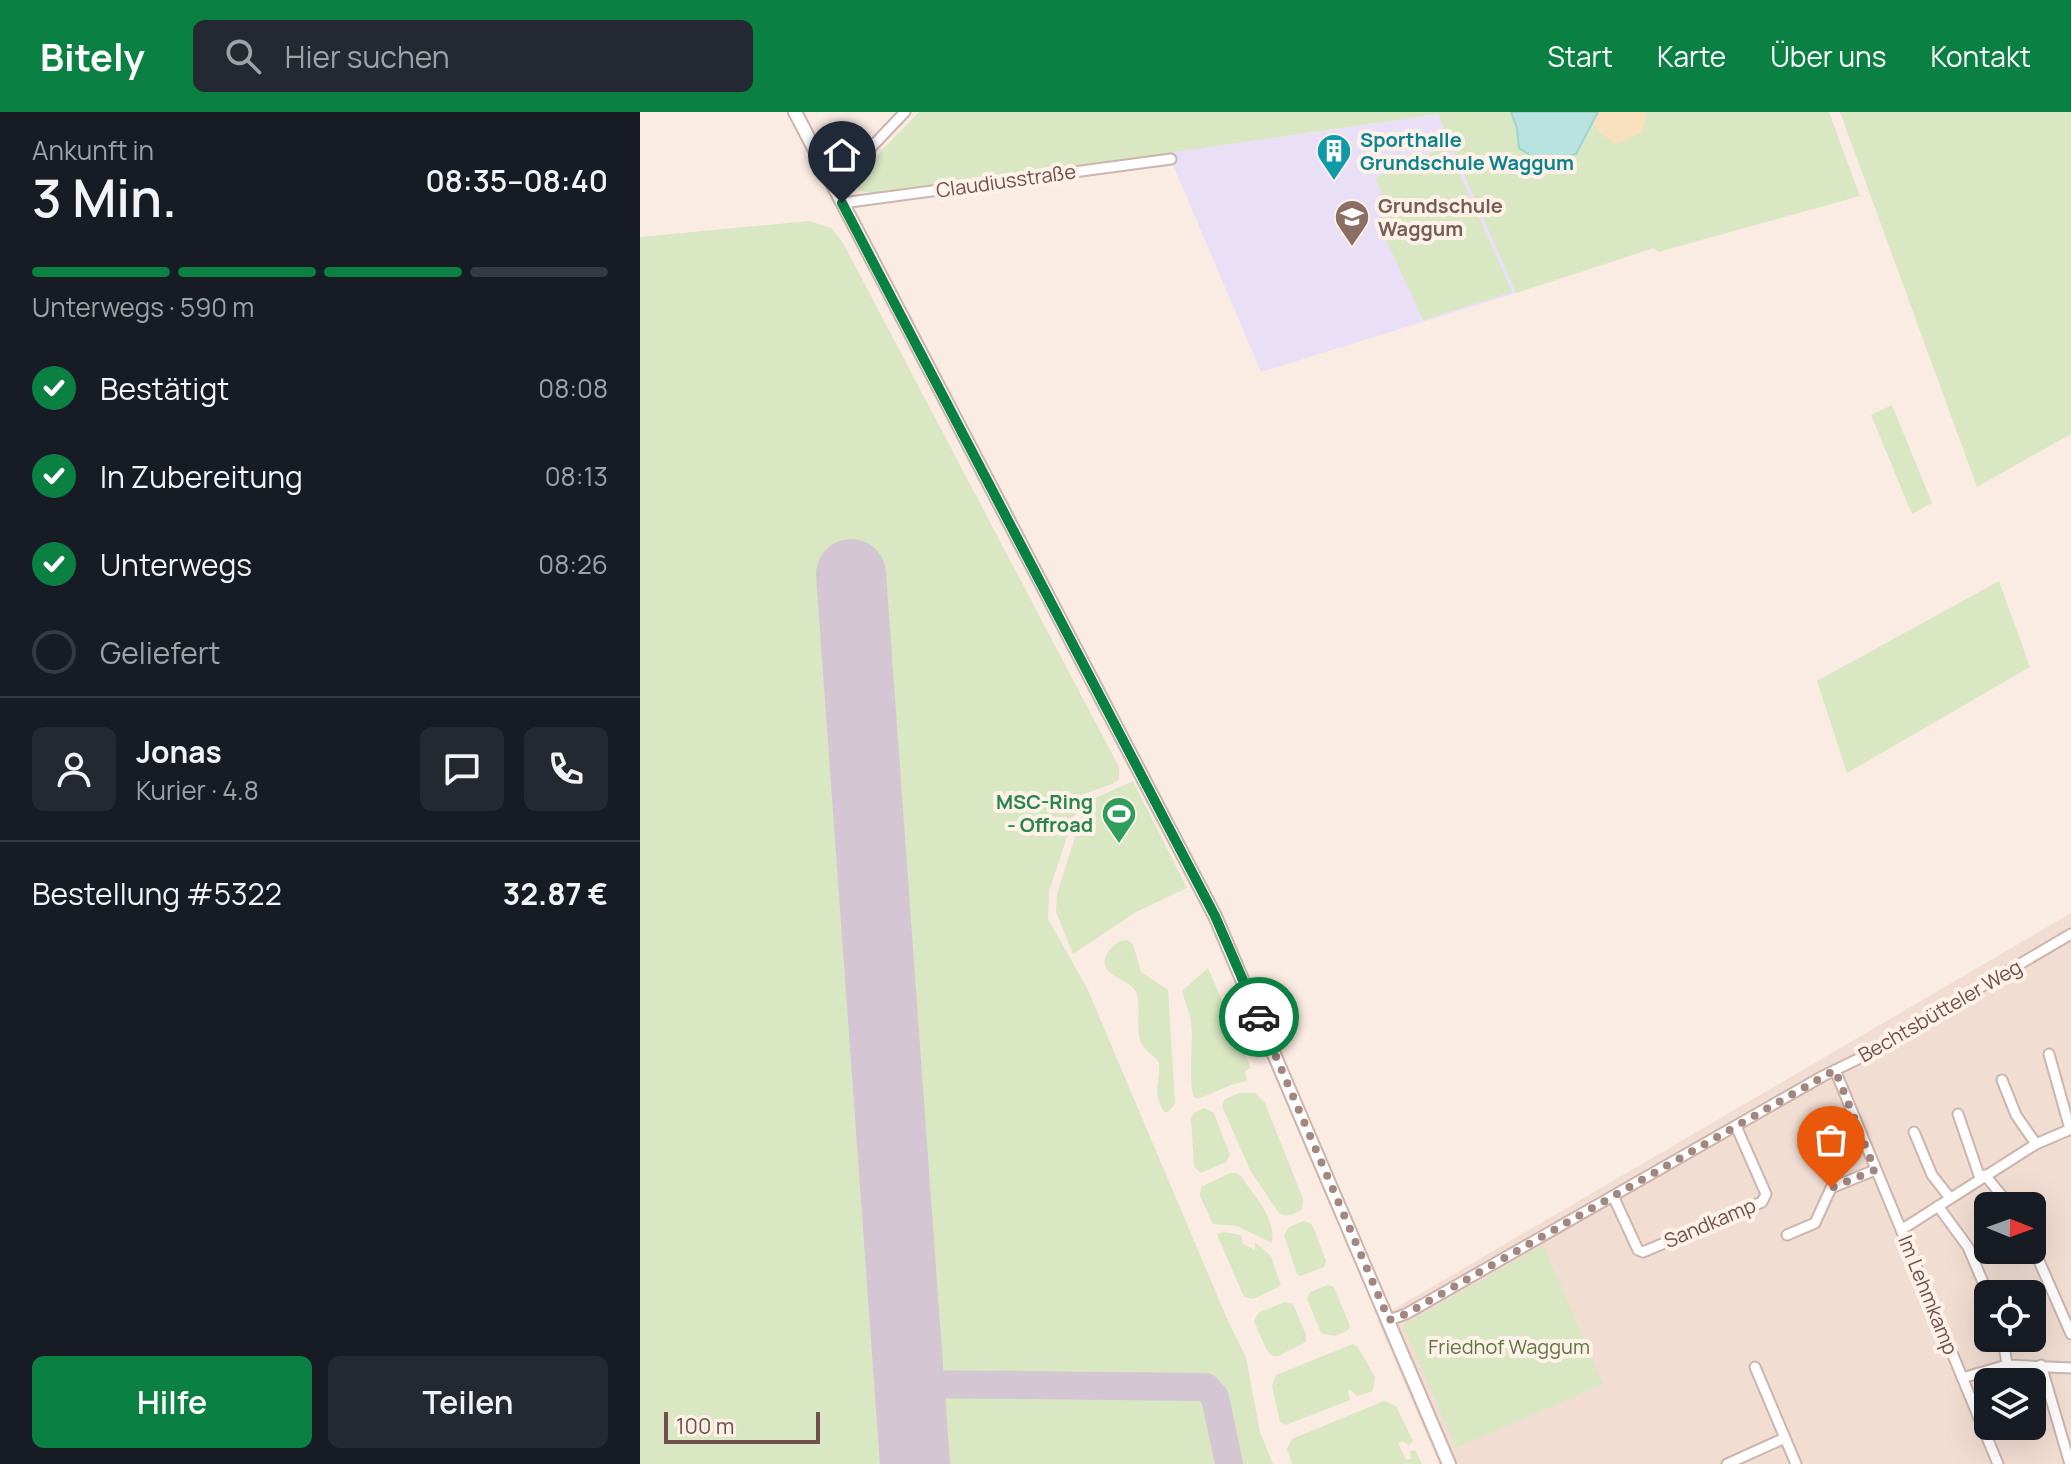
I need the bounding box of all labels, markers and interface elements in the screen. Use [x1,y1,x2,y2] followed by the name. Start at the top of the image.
[193,20,753,92] search box
[40,30,145,82] text: Bitely
[221,34,265,78] icon: search
[285,36,450,77] text: Hier suchen
[1548,37,1613,75] text: Start
[1657,37,1726,75] text: Karte
[1770,37,1886,75] text: Über uns
[1930,37,2031,75] text: Kontakt
[808,121,876,203] pin
[1360,126,1574,176] place label: Sporthalle Grundschule Waggum
[32,132,154,168] text: Ankunft in
[1315,132,1353,182] building icon: Sporthalle Grundschule Waggum
[820,133,864,177] icon: home
[934,157,1078,204] street label: Claudiusstraße
[426,160,608,201] text: 08:35–08:40
[32,162,177,233] text: 3 Min.
[1378,192,1503,242] place label: Grundschule Waggum
[1333,198,1371,248] school or university icon: Grundschule Waggum
[32,289,254,325] text: Unterwegs · 590 m
[32,366,76,410] icon: check
[100,368,229,409] text: Bestätigt
[538,370,608,406] text: 08:08
[32,454,76,498] icon: check
[100,456,303,497] text: In Zubereitung
[545,458,608,494] text: 08:13
[32,542,76,586] icon: check
[100,544,252,585] text: Unterwegs
[538,546,608,582] text: 08:26
[100,632,221,673] text: Geliefert
[32,727,116,811] button: person
[420,727,504,811] button: chat
[524,727,608,811] button: phone
[136,731,222,772] text: Jonas
[136,772,259,808] text: Kurier · 4.8
[996,788,1093,838] place label: MSC-Ring - Offroad
[1100,795,1138,845] sports icon: MSC-Ring - Offroad
[32,873,282,914] text: Bestellung #5322
[503,873,608,914] text: 32.87 €
[1853,953,2026,1068] street label: Bechtsbütteler Weg
[1219,977,1299,1057] courier
[1237,995,1281,1039] icon: car
[1797,1106,1865,1188] pin
[1809,1118,1853,1162] icon: bag
[1660,1191,1760,1254] street label: Sandkamp
[1974,1192,2046,1264] north arrow
[1974,1192,2046,1440] map controls
[1892,1231,1965,1359] street label: Im Lehmkamp
[1974,1280,2046,1352] button: locate
[1428,1333,1590,1360] park label: Friedhof Waggum
[32,1356,312,1448] button: Hilfe
[328,1356,608,1448] button: Teilen
[1974,1368,2046,1440] button: layers
[664,1408,820,1444] scale bar
[676,1411,734,1441] text: 100 m

